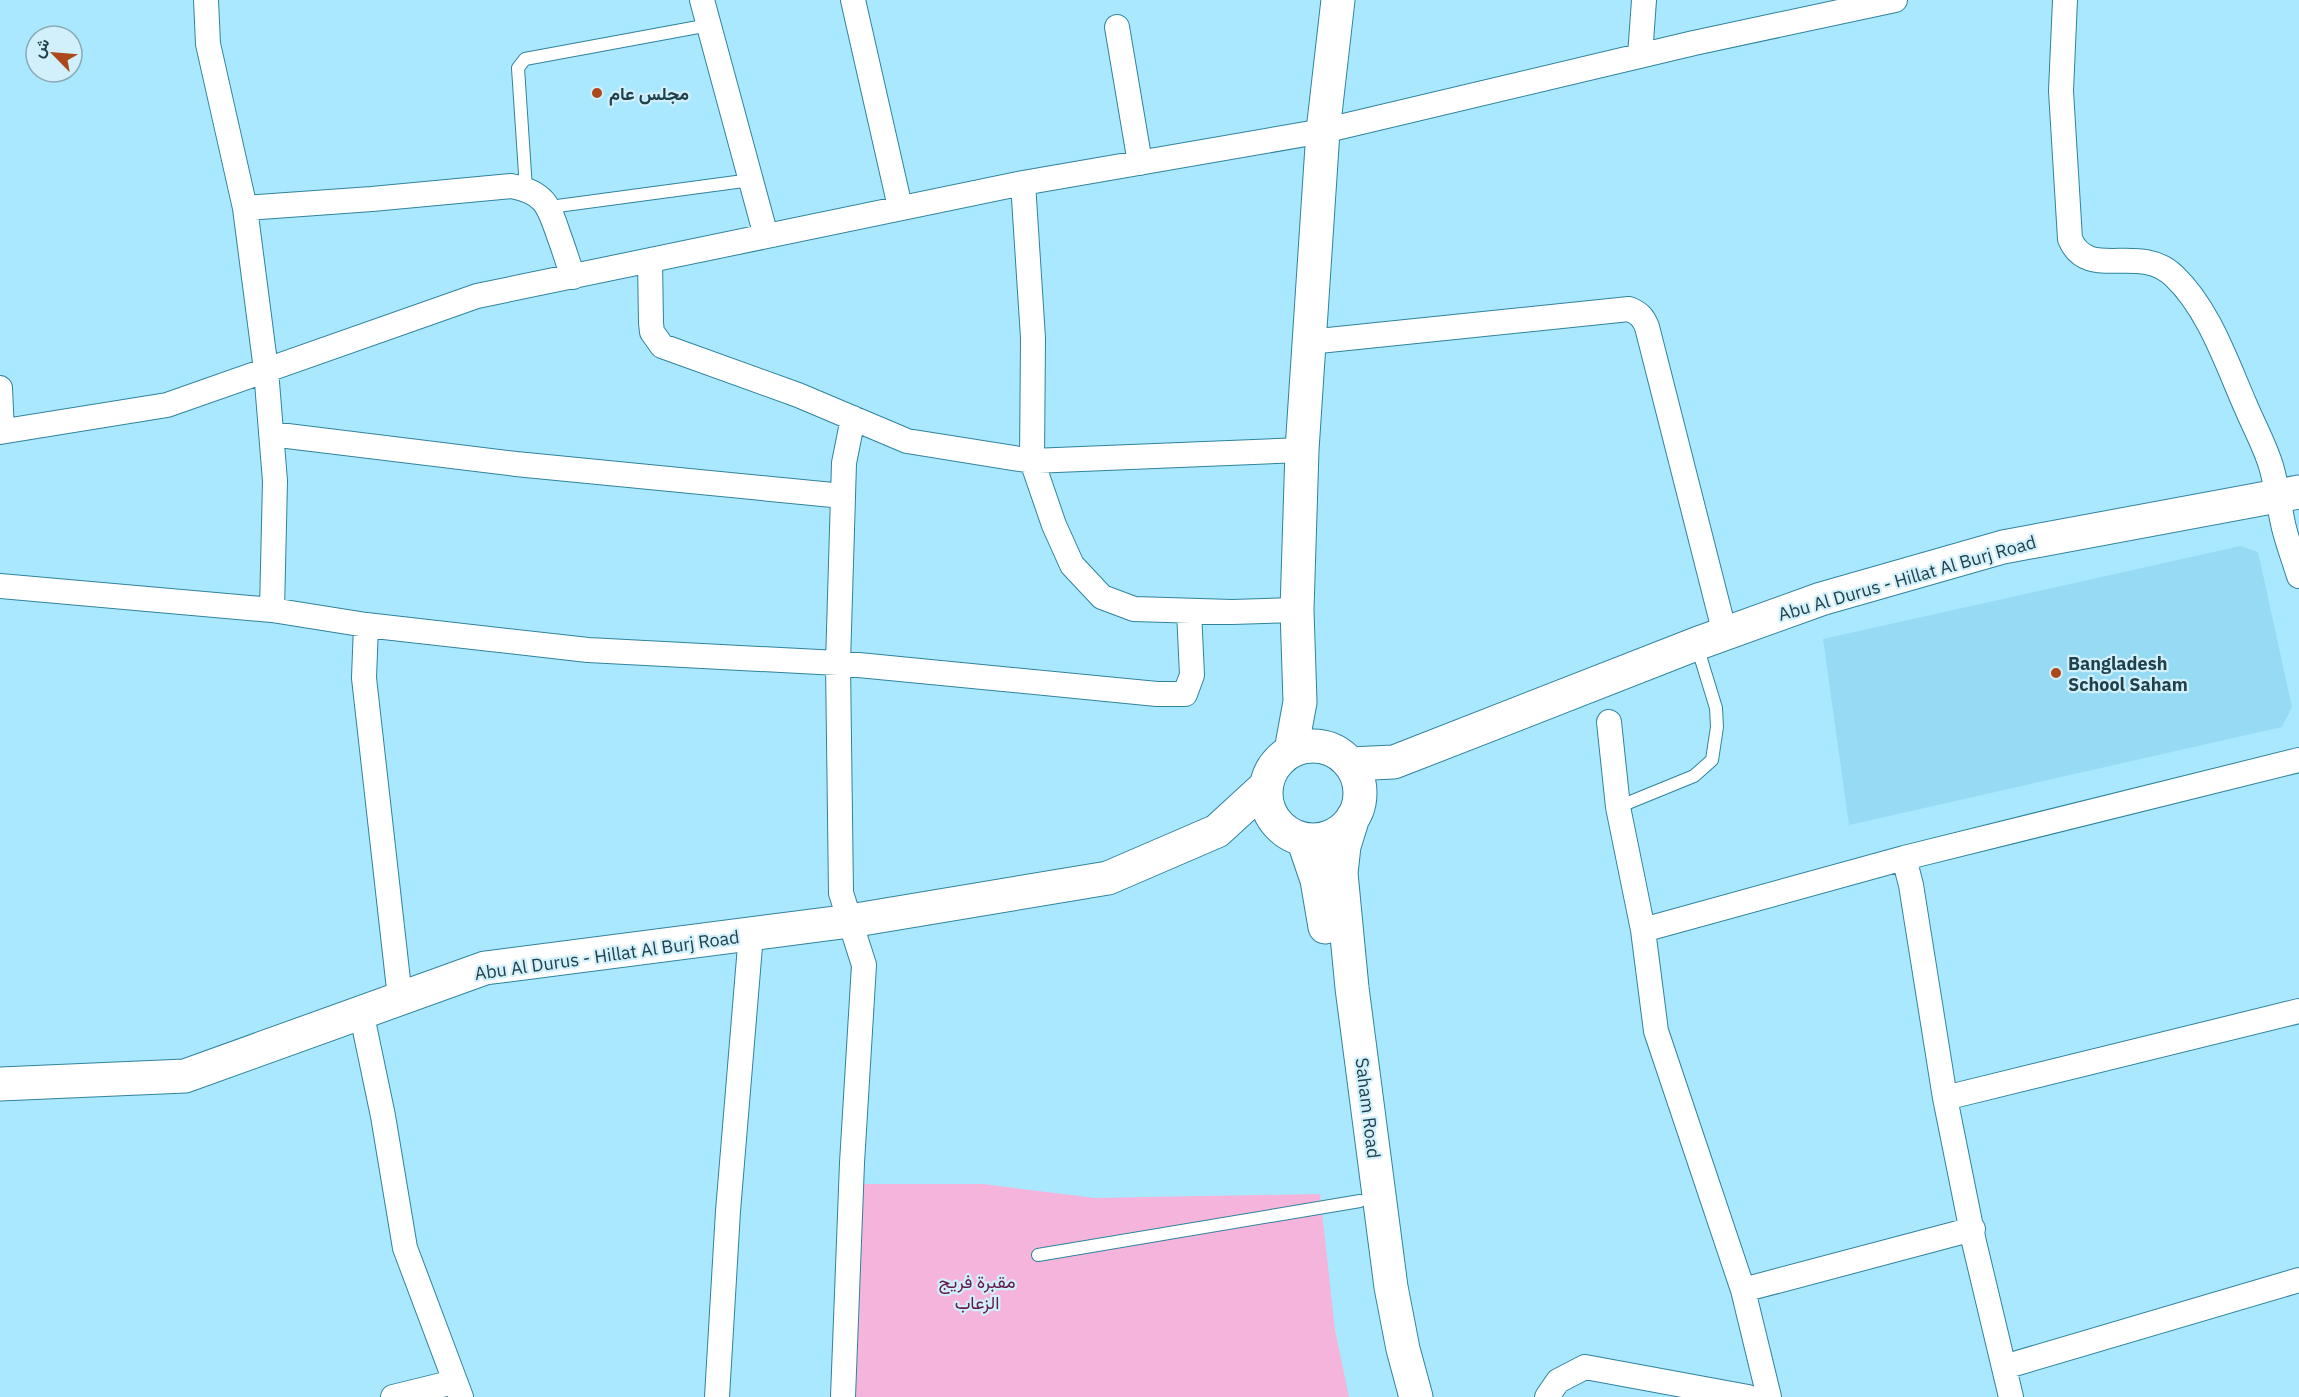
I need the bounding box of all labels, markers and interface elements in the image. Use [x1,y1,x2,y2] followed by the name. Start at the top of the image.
[24,24,84,84] north arrow
[27,35,54,61] text: ش
[609,82,689,106] place label: مجلس عام
[590,86,604,100] marker: مجلس عام
[1775,530,2039,626] street label: Abu Al Durus - Hillat Al Burj Road
[2068,652,2188,696] place label: Bangladesh School Saham
[2049,666,2063,680] marker: Bangladesh School Saham
[473,925,741,985] street label: Abu Al Durus - Hillat Al Burj Road
[1350,1056,1386,1160] street label: Saham Road
[938,1270,1016,1314] park label: مقبرة فريج الزعاب

